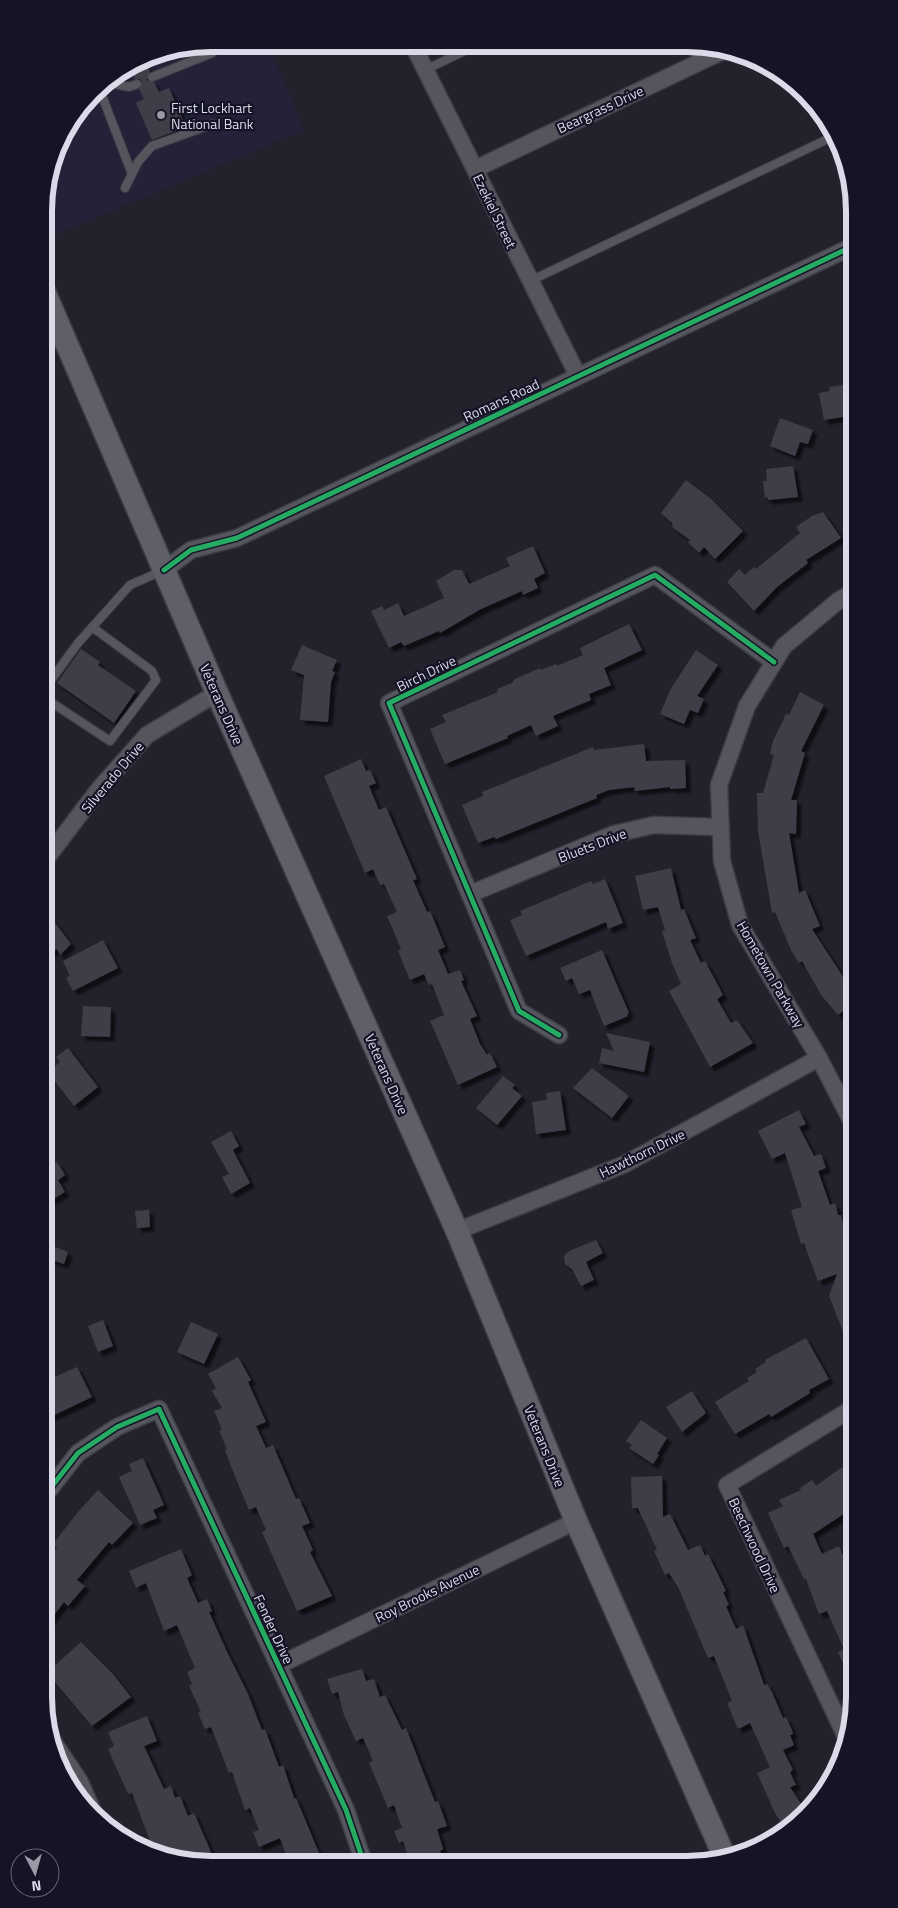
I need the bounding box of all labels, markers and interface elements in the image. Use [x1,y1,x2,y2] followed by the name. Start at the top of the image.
[553,80,647,138] street label: Beargrass Drive
[171,97,254,134] place label: First Lockhart National Bank
[155,109,167,121] marker: First Lockhart National Bank
[468,170,522,252] street label: Ezekiel Street
[459,373,543,427] street label: Romans Road
[393,650,459,696] street label: Birch Drive
[195,660,249,748] street label: Veterans Drive
[76,737,148,817] street label: Silverado Drive
[555,822,629,868] street label: Bluets Drive
[732,917,810,1031] street label: Hometown Parkway
[360,1030,414,1118] street label: Veterans Drive
[596,1123,688,1183] street label: Hawthorn Drive
[519,1402,571,1490] street label: Veterans Drive
[724,1494,786,1596] street label: Beechwood Drive
[371,1559,483,1627] street label: Roy Brooks Avenue
[249,1591,299,1667] street label: Fender Drive
[10,1848,60,1898] north arrow
[30,1875,42,1897] text: N

